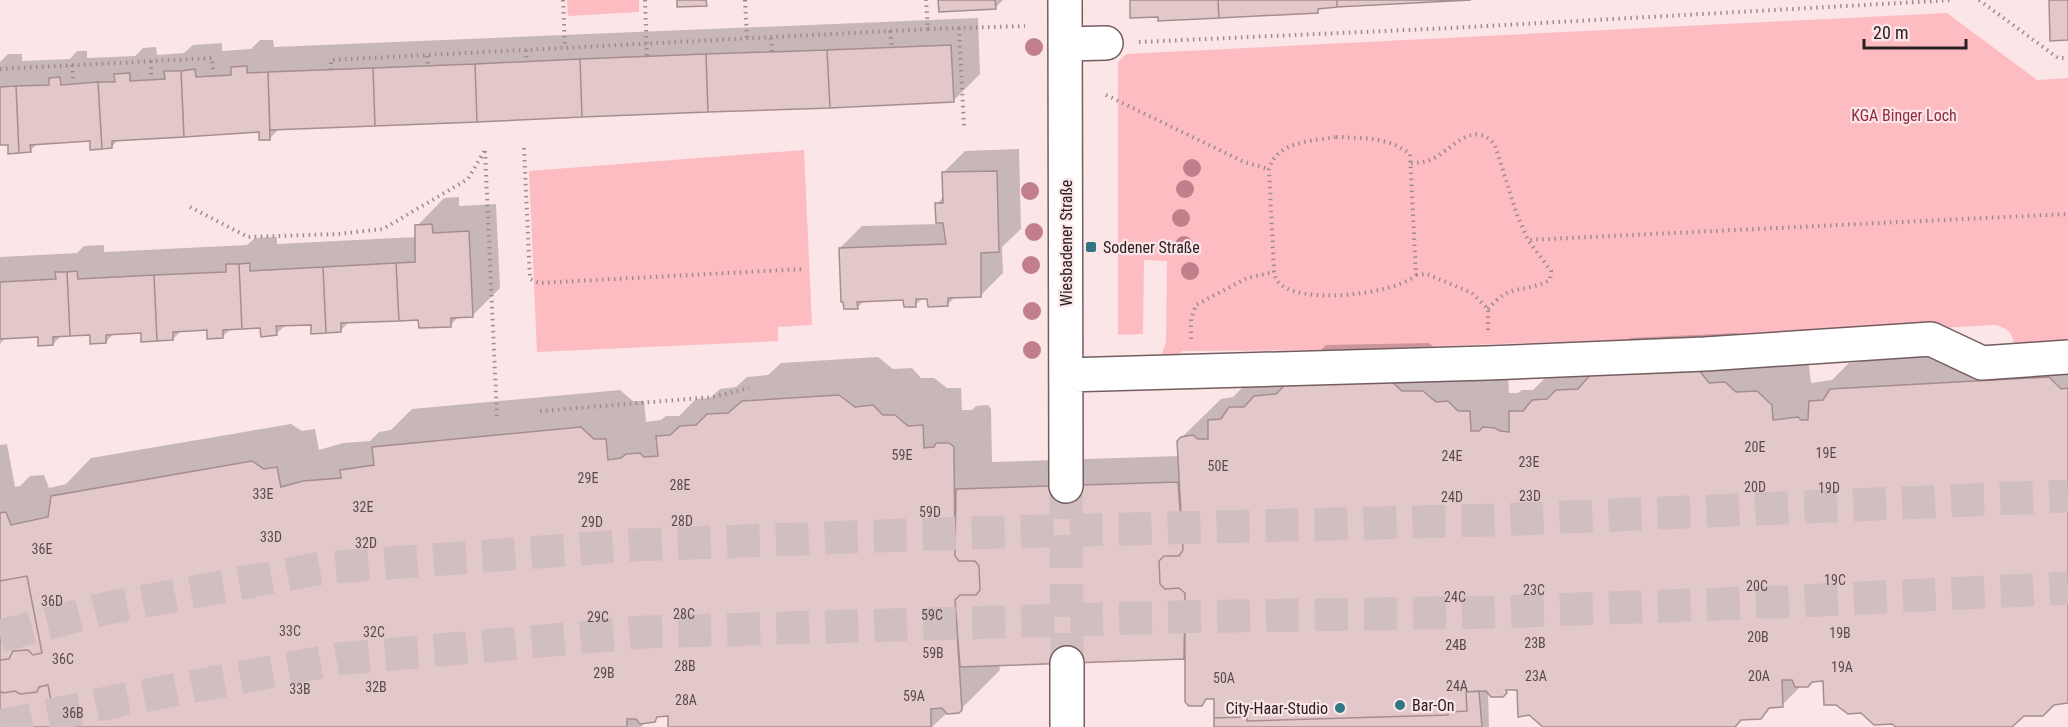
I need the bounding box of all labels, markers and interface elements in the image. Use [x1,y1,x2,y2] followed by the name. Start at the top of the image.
[1864,12,1966,50] scale bar
[1873,22,1908,43] text: 20 m
[1851,106,1957,125] park label: KGA Binger Loch
[1057,180,1076,306] street label: Wiesbadener Straße
[1103,238,1200,257] place label: Sodener Straße
[1084,240,1098,254] marker: Sodener Straße
[1745,439,1765,455] house number: 20E
[1816,445,1836,461] house number: 19E
[892,447,912,463] house number: 59E
[1442,448,1462,464] house number: 24E
[1519,454,1539,470] house number: 23E
[1208,458,1228,474] house number: 50E
[578,470,598,486] house number: 29E
[670,477,690,493] house number: 28E
[1744,479,1766,495] house number: 20D
[1818,480,1840,496] house number: 19D
[253,486,273,502] house number: 33E
[1519,488,1541,504] house number: 23D
[1441,489,1463,505] house number: 24D
[353,499,373,515] house number: 32E
[919,504,941,520] house number: 59D
[671,513,693,529] house number: 28D
[581,514,603,530] house number: 29D
[260,529,282,545] house number: 33D
[355,535,377,551] house number: 32D
[32,541,52,557] house number: 36E
[1824,572,1846,588] house number: 19C
[1746,578,1768,594] house number: 20C
[1523,582,1545,598] house number: 23C
[1444,589,1466,605] house number: 24C
[41,593,63,609] house number: 36D
[673,606,695,622] house number: 28C
[921,607,943,623] house number: 59C
[587,609,609,625] house number: 29C
[279,623,301,639] house number: 33C
[363,624,385,640] house number: 32C
[1829,625,1851,641] house number: 19B
[1747,629,1769,645] house number: 20B
[1524,635,1546,651] house number: 23B
[1445,637,1467,653] house number: 24B
[922,645,944,661] house number: 59B
[52,651,74,667] house number: 36C
[674,658,696,674] house number: 28B
[1831,659,1853,675] house number: 19A
[593,665,615,681] house number: 29B
[1525,668,1547,684] house number: 23A
[1748,668,1770,684] house number: 20A
[1213,670,1235,686] house number: 50A
[1446,678,1468,694] house number: 24A
[365,679,387,695] house number: 32B
[289,681,311,697] house number: 33B
[903,688,925,704] house number: 59A
[675,692,697,708] house number: 28A
[1412,696,1455,715] place label: Bar-On
[1393,698,1407,712] marker: Bar-On
[1225,699,1328,718] place label: City-Haar-Studio
[1333,701,1347,715] marker: City-Haar-Studio
[62,705,84,721] house number: 36B

